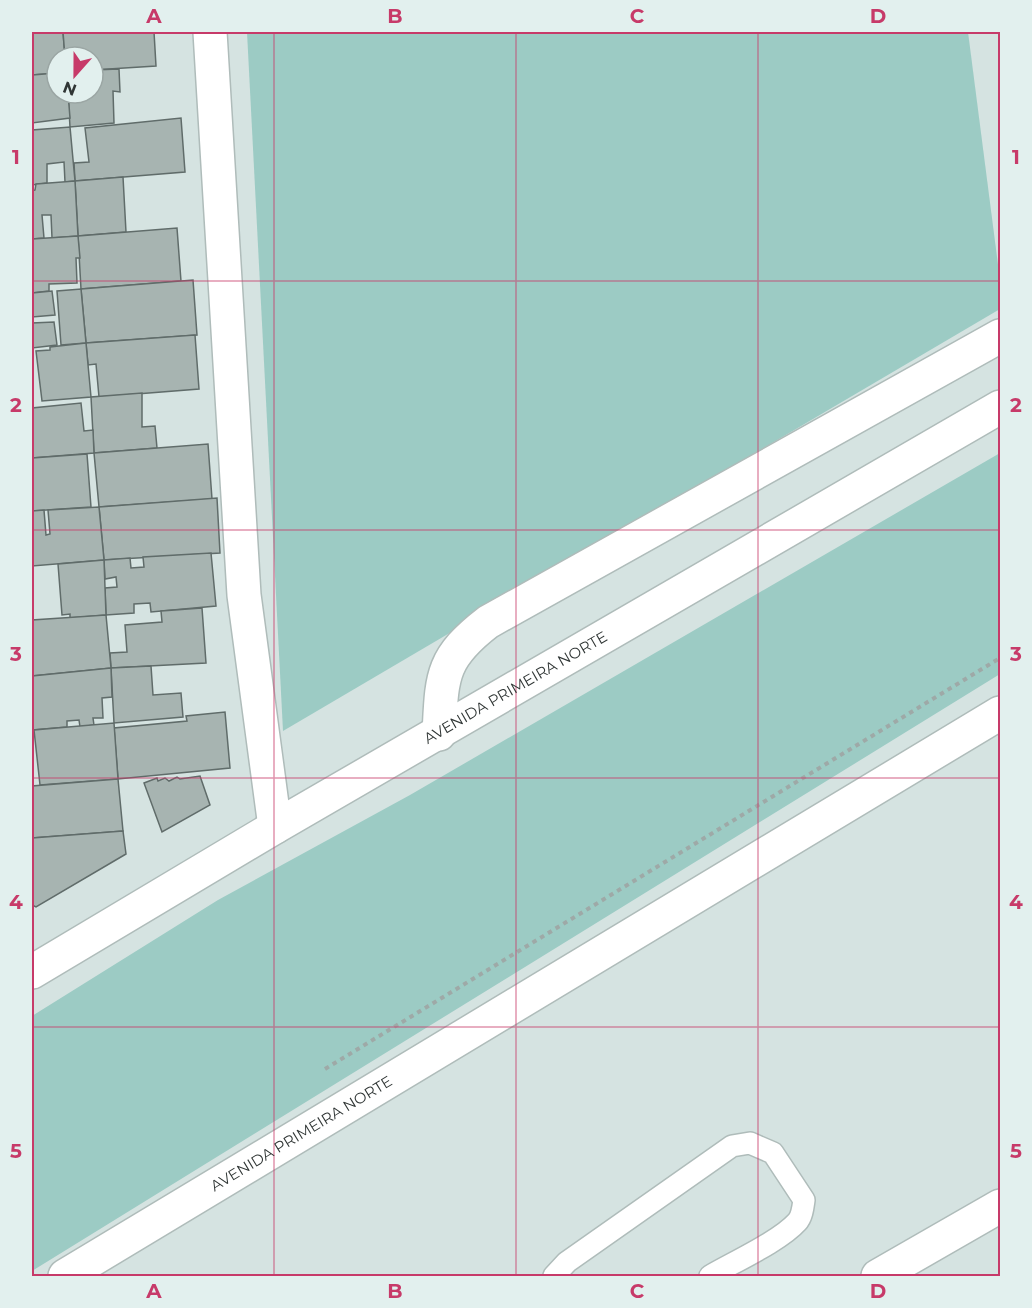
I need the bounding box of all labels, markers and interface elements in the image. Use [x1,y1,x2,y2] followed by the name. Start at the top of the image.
[145,4,162,28] text: A
[387,4,403,28] text: B
[630,4,645,28] text: C
[870,4,886,28] text: D
[45,45,105,105] north arrow
[60,77,79,100] text: N
[12,145,20,169] text: 1
[1012,145,1020,169] text: 1
[10,393,22,417] text: 2
[1010,393,1022,417] text: 2
[420,627,610,748] street label: AVENIDA PRIMEIRA NORTE
[9,642,22,666] text: 3
[1009,642,1022,666] text: 3
[9,890,23,914] text: 4
[1009,890,1023,914] text: 4
[207,1071,396,1195] street label: AVENIDA PRIMEIRA NORTE
[10,1139,22,1163] text: 5
[1010,1139,1022,1163] text: 5
[145,1279,162,1303] text: A
[387,1279,403,1303] text: B
[630,1279,645,1303] text: C
[870,1279,886,1303] text: D

